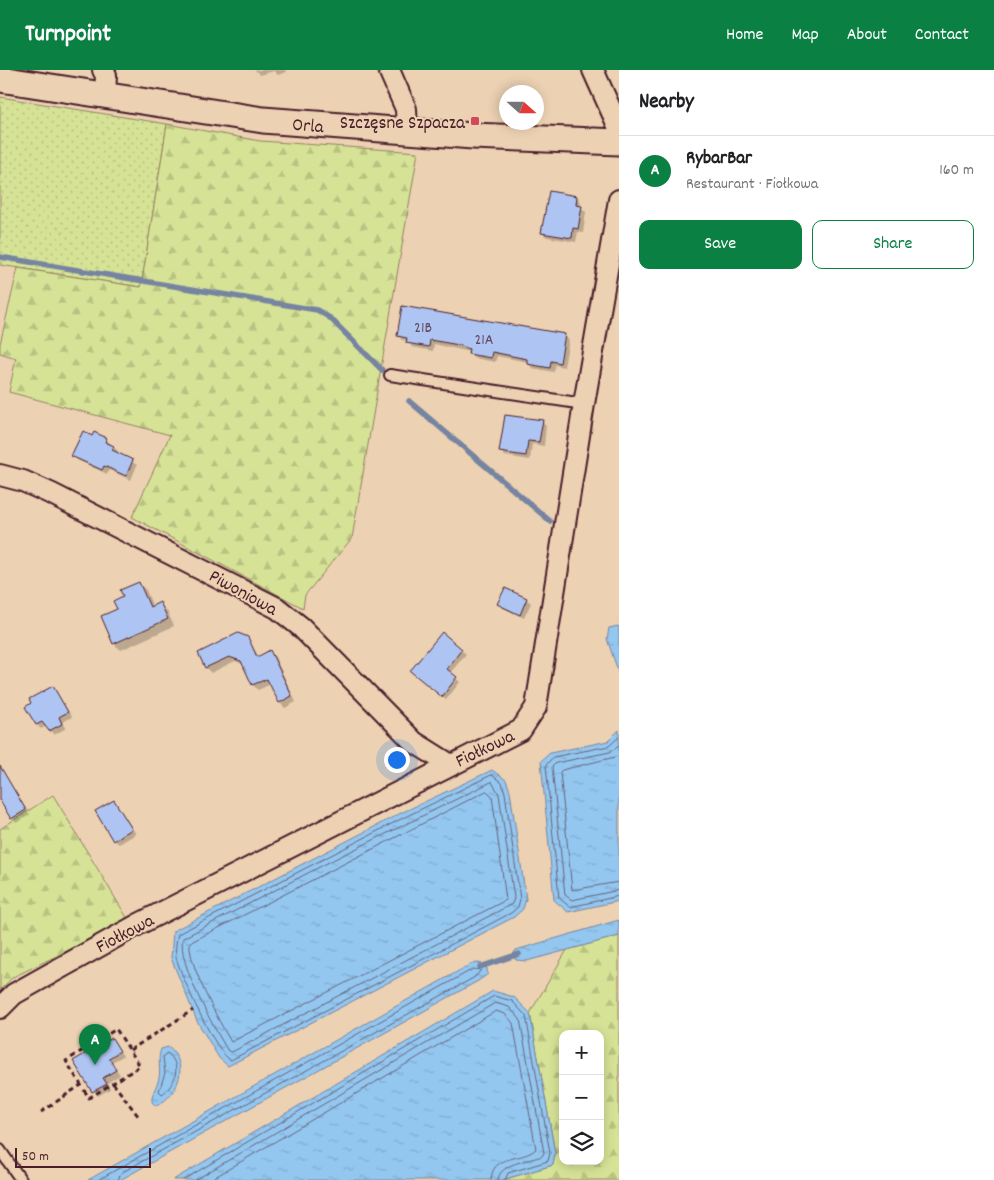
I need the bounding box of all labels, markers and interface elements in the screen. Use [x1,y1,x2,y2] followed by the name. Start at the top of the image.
[25,18,111,52] text: Turnpoint
[726,23,763,48] text: Home
[791,23,819,48] text: Map
[847,23,887,48] text: About
[915,23,969,48] text: Contact
[499,85,544,130] north arrow
[639,88,694,118] text: Nearby
[340,111,466,138] place label: Szczęsne Szpacza
[291,113,326,142] street label: Orla
[469,115,481,127] marker: Szczęsne Szpacza
[686,146,752,173] text: RybarBar
[651,159,659,182] text: A
[939,159,974,182] text: 160 m
[686,173,818,196] text: Restaurant · Fiołkowa
[639,220,802,269] button: Save
[812,220,974,269] button: Share
[414,317,432,340] house number: 21B
[474,329,494,352] house number: 21A
[203,564,282,624] street label: Piwoniowa
[451,724,521,776] street label: Fiołkowa
[384,747,410,773] your location
[92,908,161,962] street label: Fiołkowa
[79,1024,111,1065] pin: A
[559,1030,604,1165] map controls
[559,1030,604,1075] button: +
[559,1075,604,1120] button: −
[559,1120,604,1165] button: layers
[15,1145,151,1168] scale bar
[22,1147,49,1167] text: 50 m

